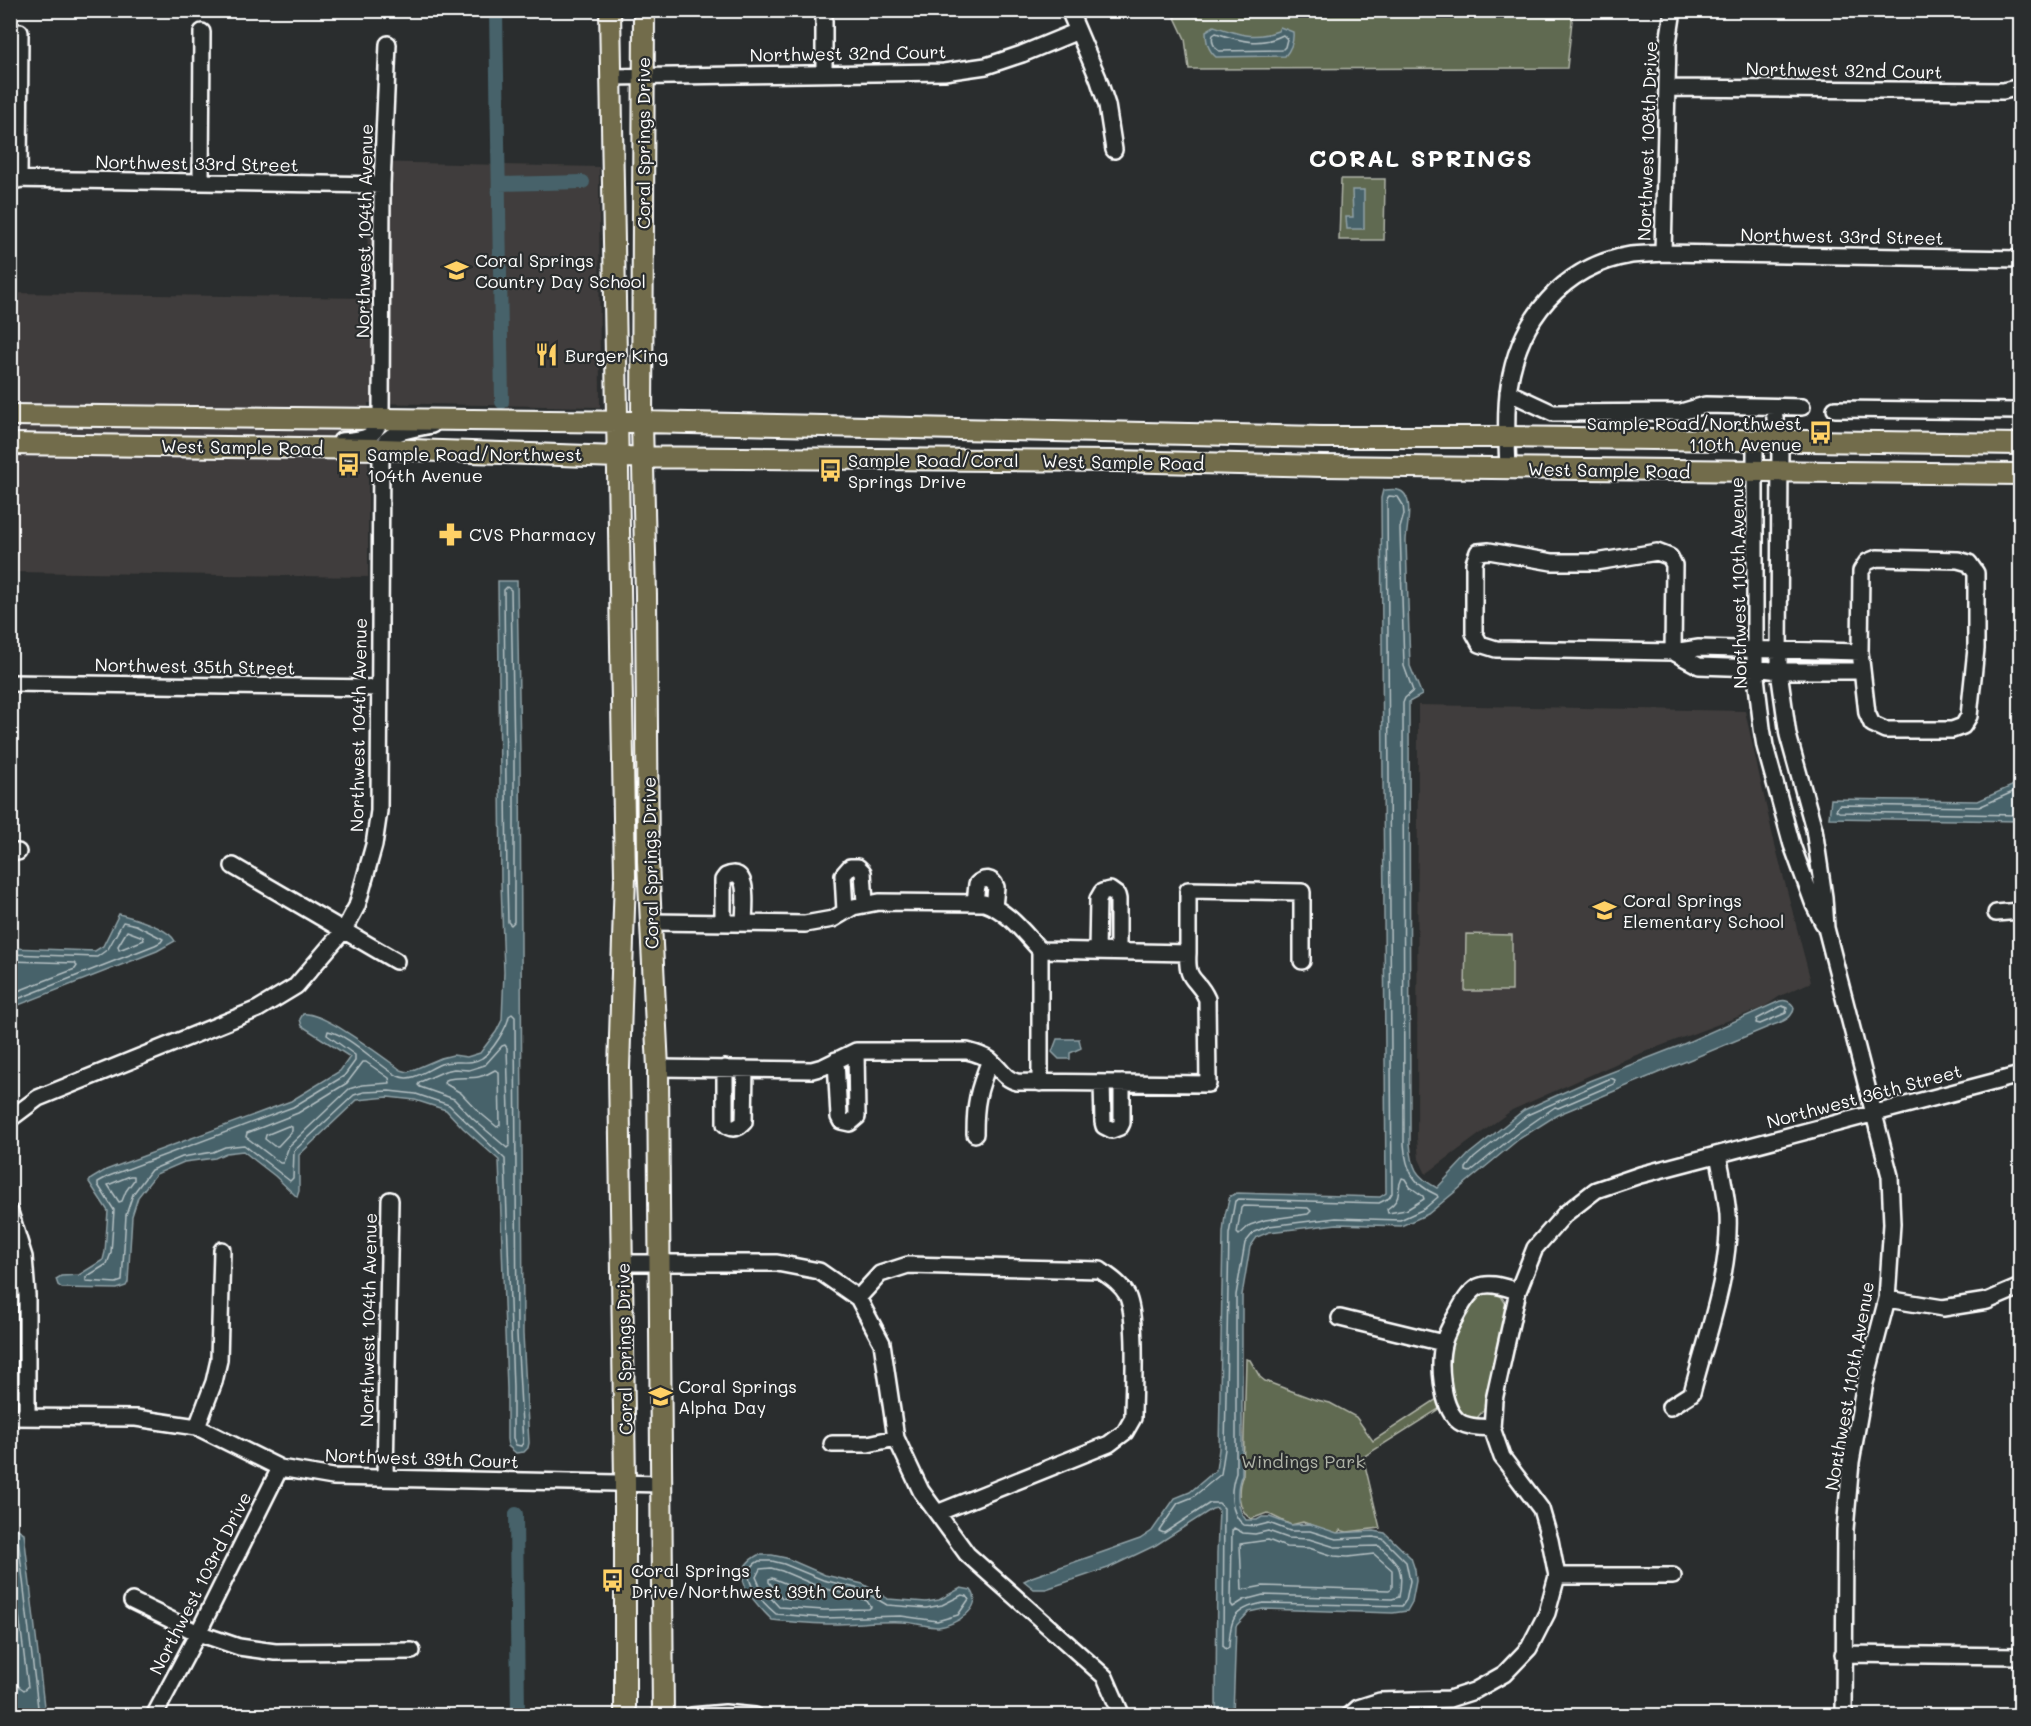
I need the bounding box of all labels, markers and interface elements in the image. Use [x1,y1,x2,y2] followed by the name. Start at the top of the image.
[749,39,947,67] street label: Northwest 32nd Court
[1632,41,1662,241] street label: Northwest 108th Drive
[1745,56,1943,84] street label: Northwest 32nd Court
[631,57,655,229] street label: Coral Springs Drive
[350,124,378,338] street label: Northwest 104th Avenue
[1309,142,1533,173] district label: CORAL SPRINGS
[95,149,299,177] street label: Northwest 33rd Street
[1740,222,1944,250] street label: Northwest 33rd Street
[475,248,646,293] place label: Coral Springs Country Day School
[444,257,470,283] school or university icon: Coral Springs Country Day School
[534,342,560,368] restaurant icon: Burger King
[565,343,668,367] place label: Burger King
[1587,411,1802,456] place label: Sample Road/Northwest 110th Avenue
[1807,420,1833,446] bus stop icon: Sample Road/Northwest 110th Avenue
[161,434,323,460] street label: West Sample Road
[367,442,582,487] place label: Sample Road/Northwest 104th Avenue
[848,448,1019,493] place label: Sample Road/Coral Springs Drive
[1042,449,1204,475] street label: West Sample Road
[336,451,362,477] bus stop icon: Sample Road/Northwest 104th Avenue
[817,457,843,483] bus stop icon: Sample Road/Coral Springs Drive
[1528,457,1690,483] street label: West Sample Road
[1724,477,1752,689] street label: Northwest 110th Avenue
[438,521,464,547] pharmacy icon: CVS Pharmacy
[469,522,596,546] place label: CVS Pharmacy
[344,618,372,832] street label: Northwest 104th Avenue
[94,652,296,680] street label: Northwest 35th Street
[636,777,664,949] street label: Coral Springs Drive
[1623,888,1785,933] place label: Coral Springs Elementary School
[1592,897,1618,923] school or university icon: Coral Springs Elementary School
[1764,1058,1964,1134] street label: Northwest 36th Street
[354,1213,382,1427] street label: Northwest 104th Avenue
[610,1263,638,1435] street label: Coral Springs Drive
[1819,1280,1879,1492] street label: Northwest 110th Avenue
[678,1374,797,1419] place label: Coral Springs Alpha Day
[647,1383,673,1409] school or university icon: Coral Springs Alpha Day
[325,1443,519,1473] street label: Northwest 39th Court
[1241,1449,1365,1473] park label: Windings Park
[143,1488,257,1678] street label: Northwest 103rd Drive
[631,1558,882,1603] place label: Coral Springs Drive/Northwest 39th Court
[600,1567,626,1593] bus stop icon: Coral Springs Drive/Northwest 39th Court

